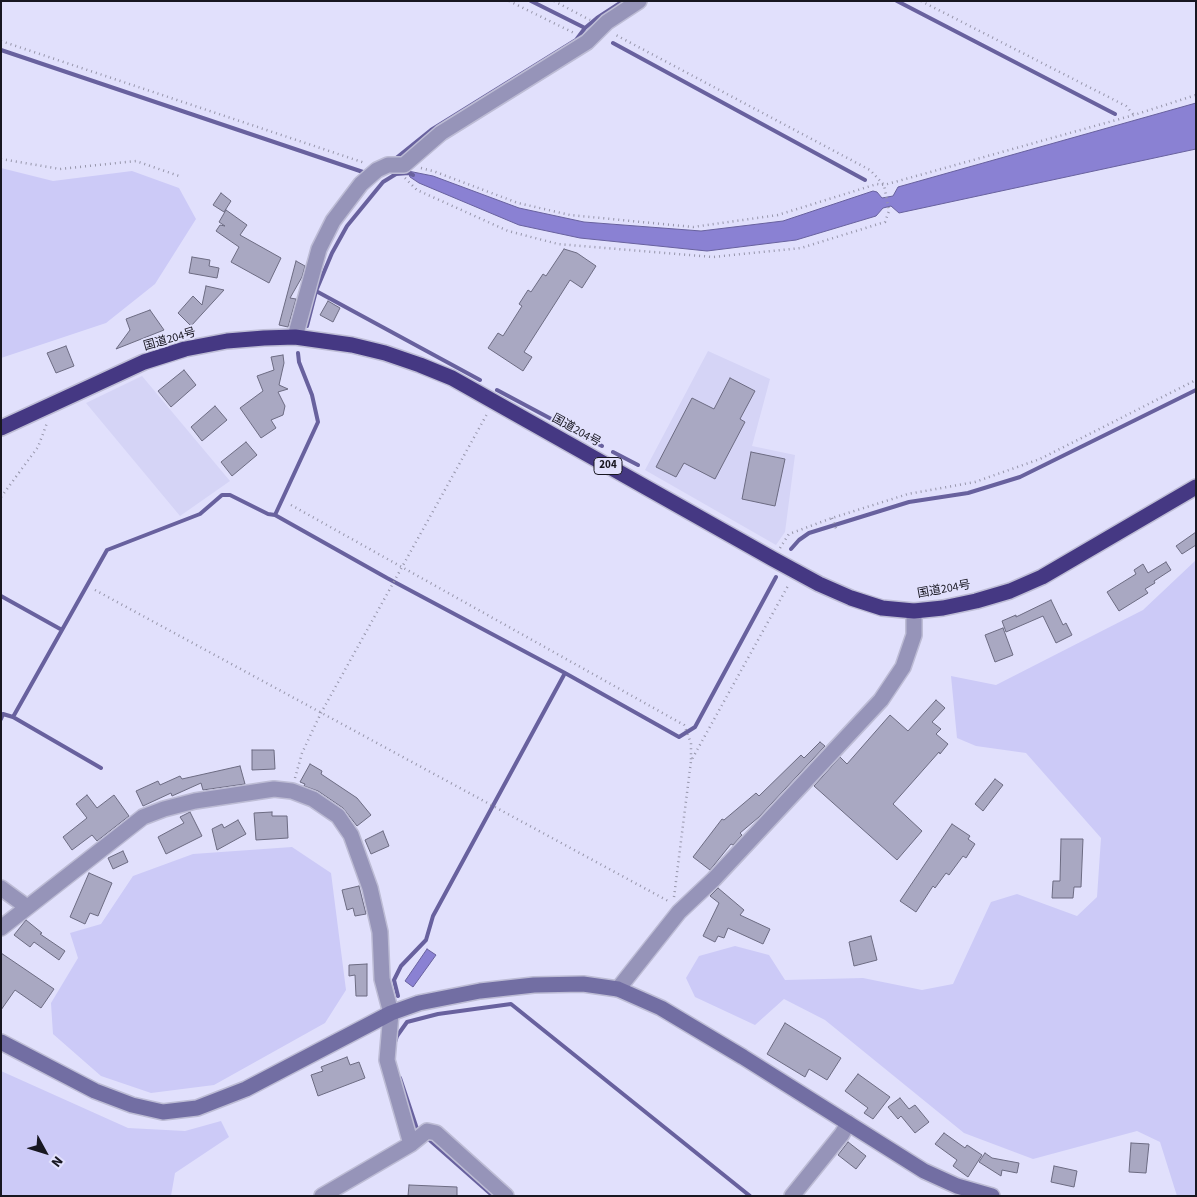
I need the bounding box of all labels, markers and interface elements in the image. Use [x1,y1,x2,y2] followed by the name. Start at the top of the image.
[142,326,198,354] street label: 国道204号
[549,412,603,450] street label: 国道204号
[594,458,622,474] road number: 204
[916,578,972,602] street label: 国道204号
[20,1127,70,1177] north arrow
[46,1152,67,1171] text: N

